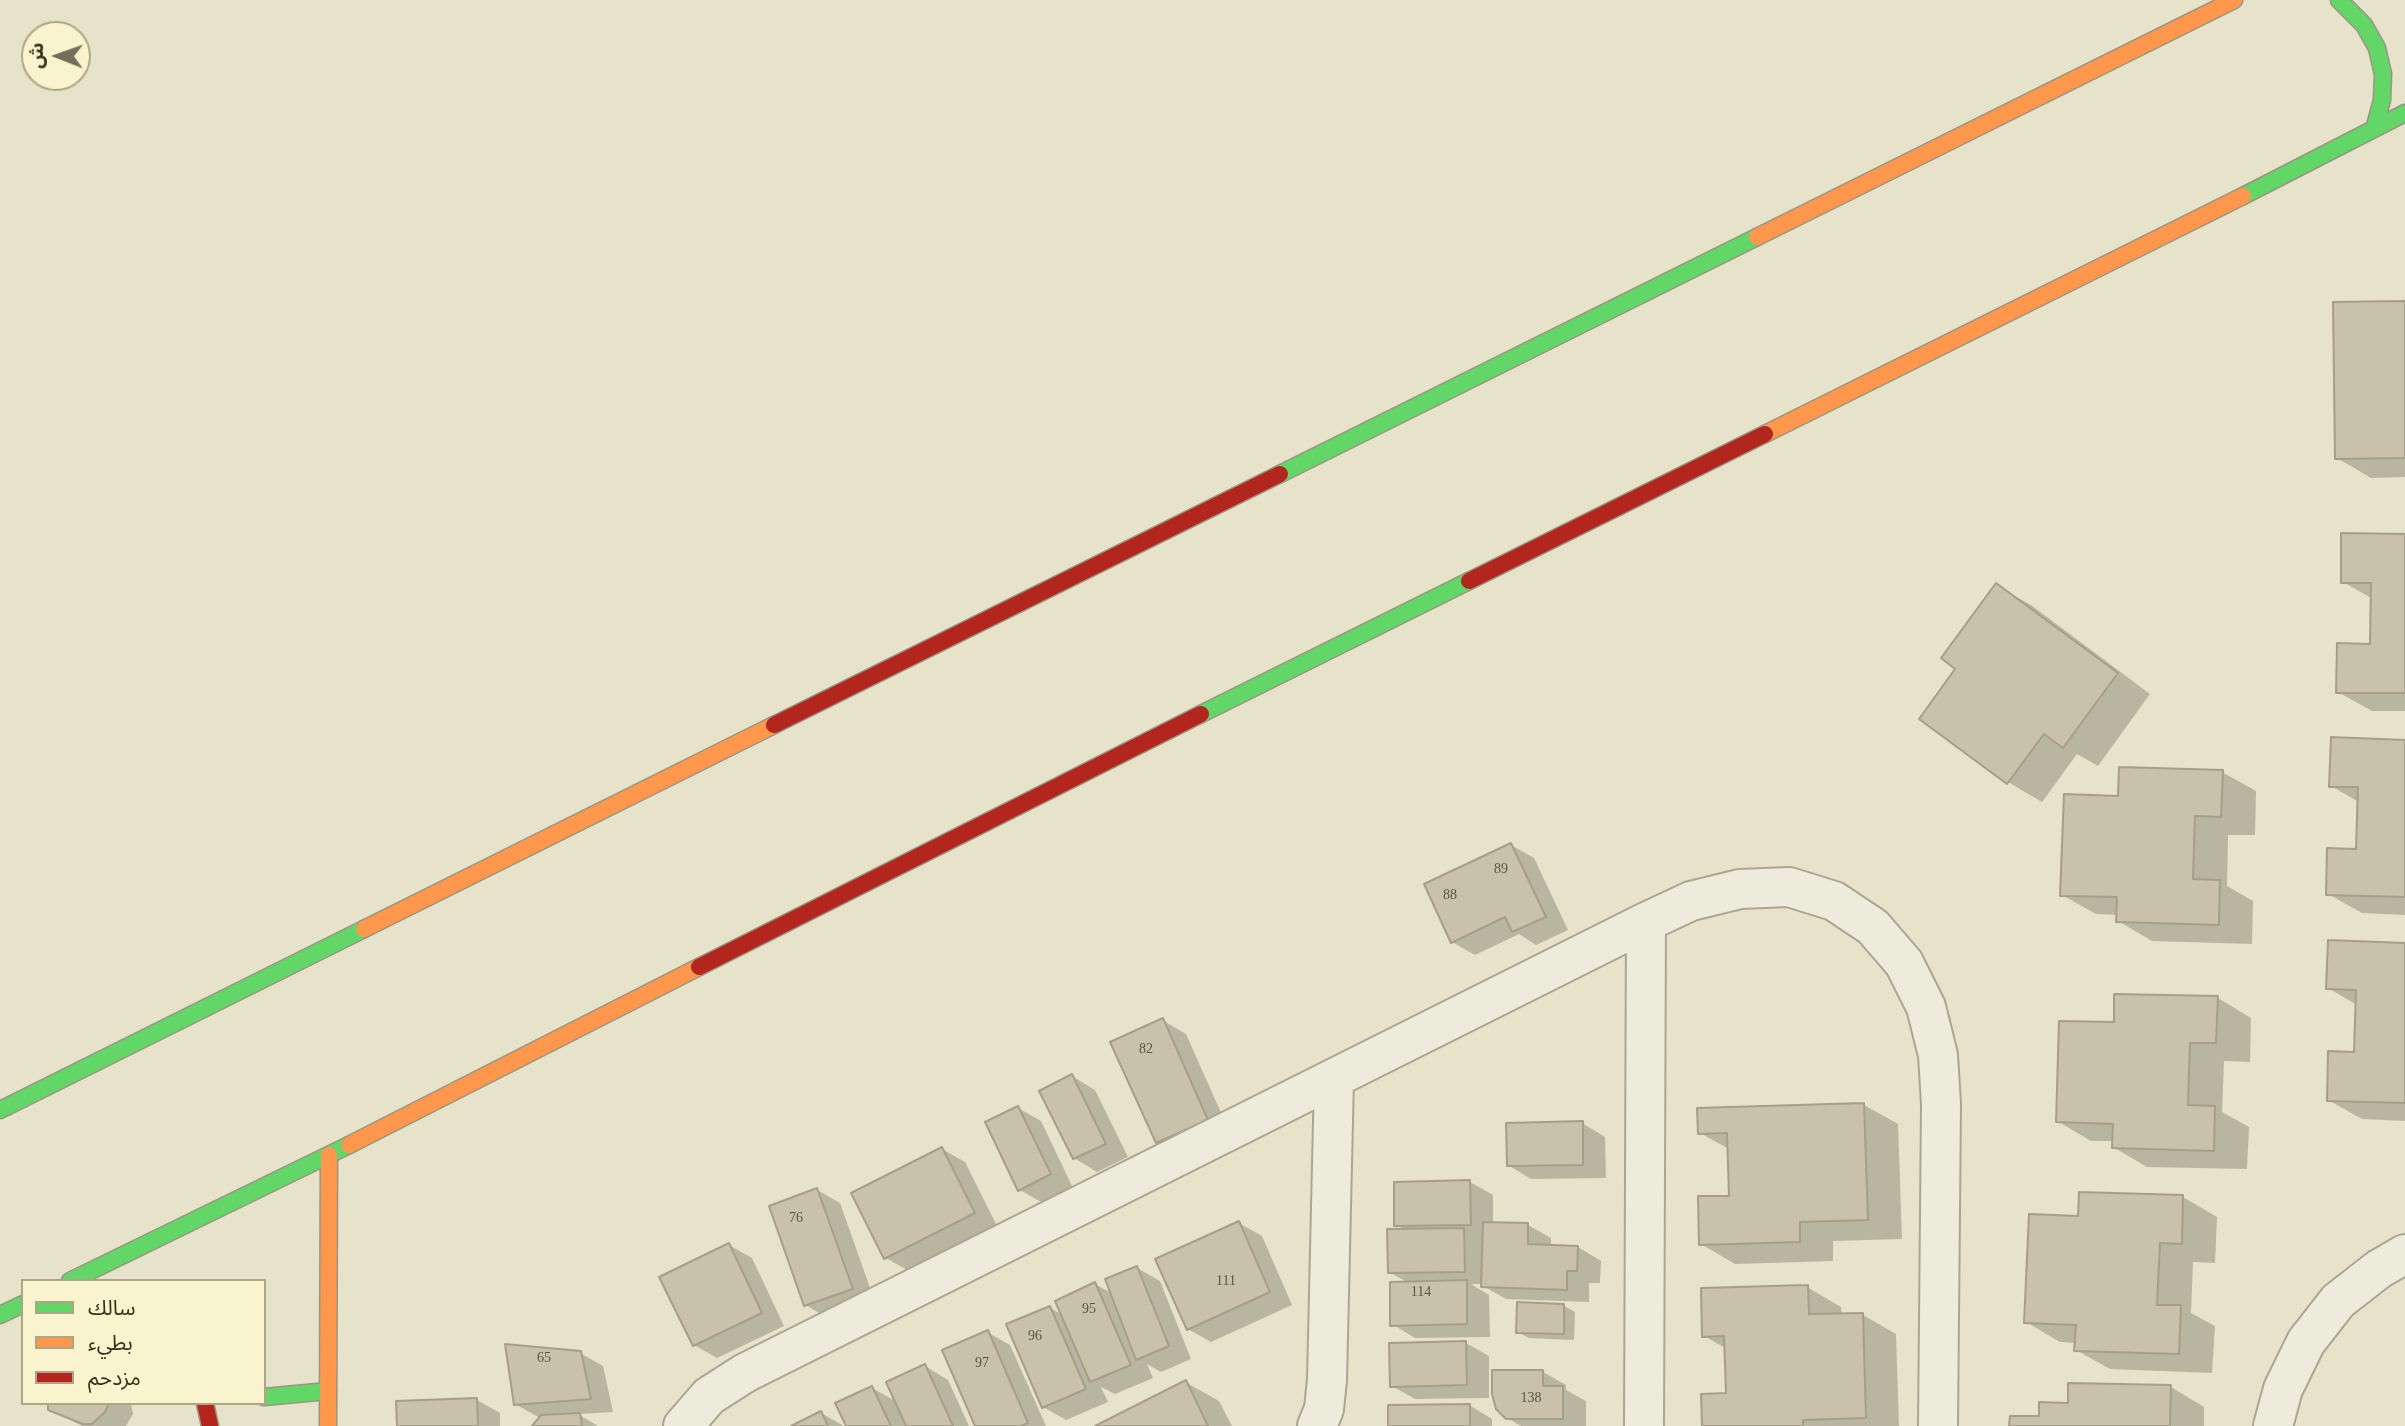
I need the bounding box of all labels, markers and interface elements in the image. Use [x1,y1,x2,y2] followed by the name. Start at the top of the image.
[21,21,91,91] north arrow
[17,42,57,69] text: ش
[1493,861,1509,877] house number: 89
[1442,887,1458,903] house number: 88
[1138,1041,1154,1057] house number: 82
[788,1210,804,1226] house number: 76
[1214,1273,1238,1289] house number: 111
[21,1279,266,1405] legend
[1409,1284,1433,1300] house number: 114
[88,1286,135,1330] text: سالك
[1081,1301,1097,1317] house number: 95
[88,1321,133,1365] text: بطيء
[1027,1328,1043,1344] house number: 96
[536,1350,552,1366] house number: 65
[974,1355,990,1371] house number: 97
[88,1356,141,1400] text: مزدحم
[1519,1390,1543,1406] house number: 138

